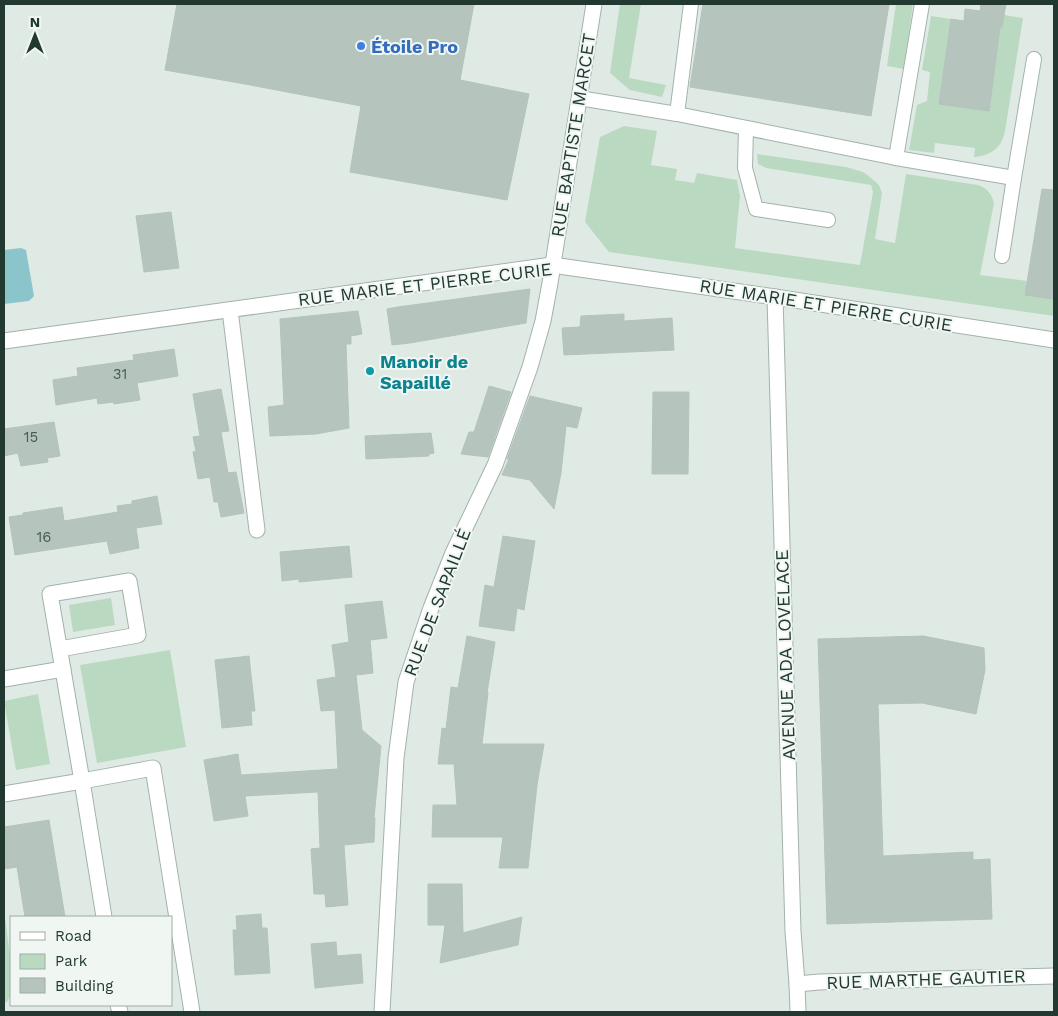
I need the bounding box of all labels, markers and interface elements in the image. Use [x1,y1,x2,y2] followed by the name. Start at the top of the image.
[10,10,60,60] north arrow
[30,14,40,30] text: N
[546,31,600,239] street label: RUE BAPTISTE MARCET
[371,36,458,57] place label: Étoile Pro
[355,40,367,52] marker: Étoile Pro
[297,258,553,310] street label: RUE MARIE ET PIERRE CURIE
[698,275,954,335] street label: RUE MARIE ET PIERRE CURIE
[380,351,468,393] place label: Manoir de Sapaillé
[113,365,127,383] house number: 31
[364,365,376,377] marker: Manoir de Sapaillé
[24,428,38,446] house number: 15
[399,525,475,679] street label: RUE DE SAPAILLÉ
[37,528,51,546] house number: 16
[771,549,799,761] street label: AVENUE ADA LOVELACE
[10,916,172,1006] legend
[55,927,92,945] text: Road
[55,952,88,970] text: Park
[826,965,1026,993] street label: RUE MARTHE GAUTIER
[55,977,113,995] text: Building

